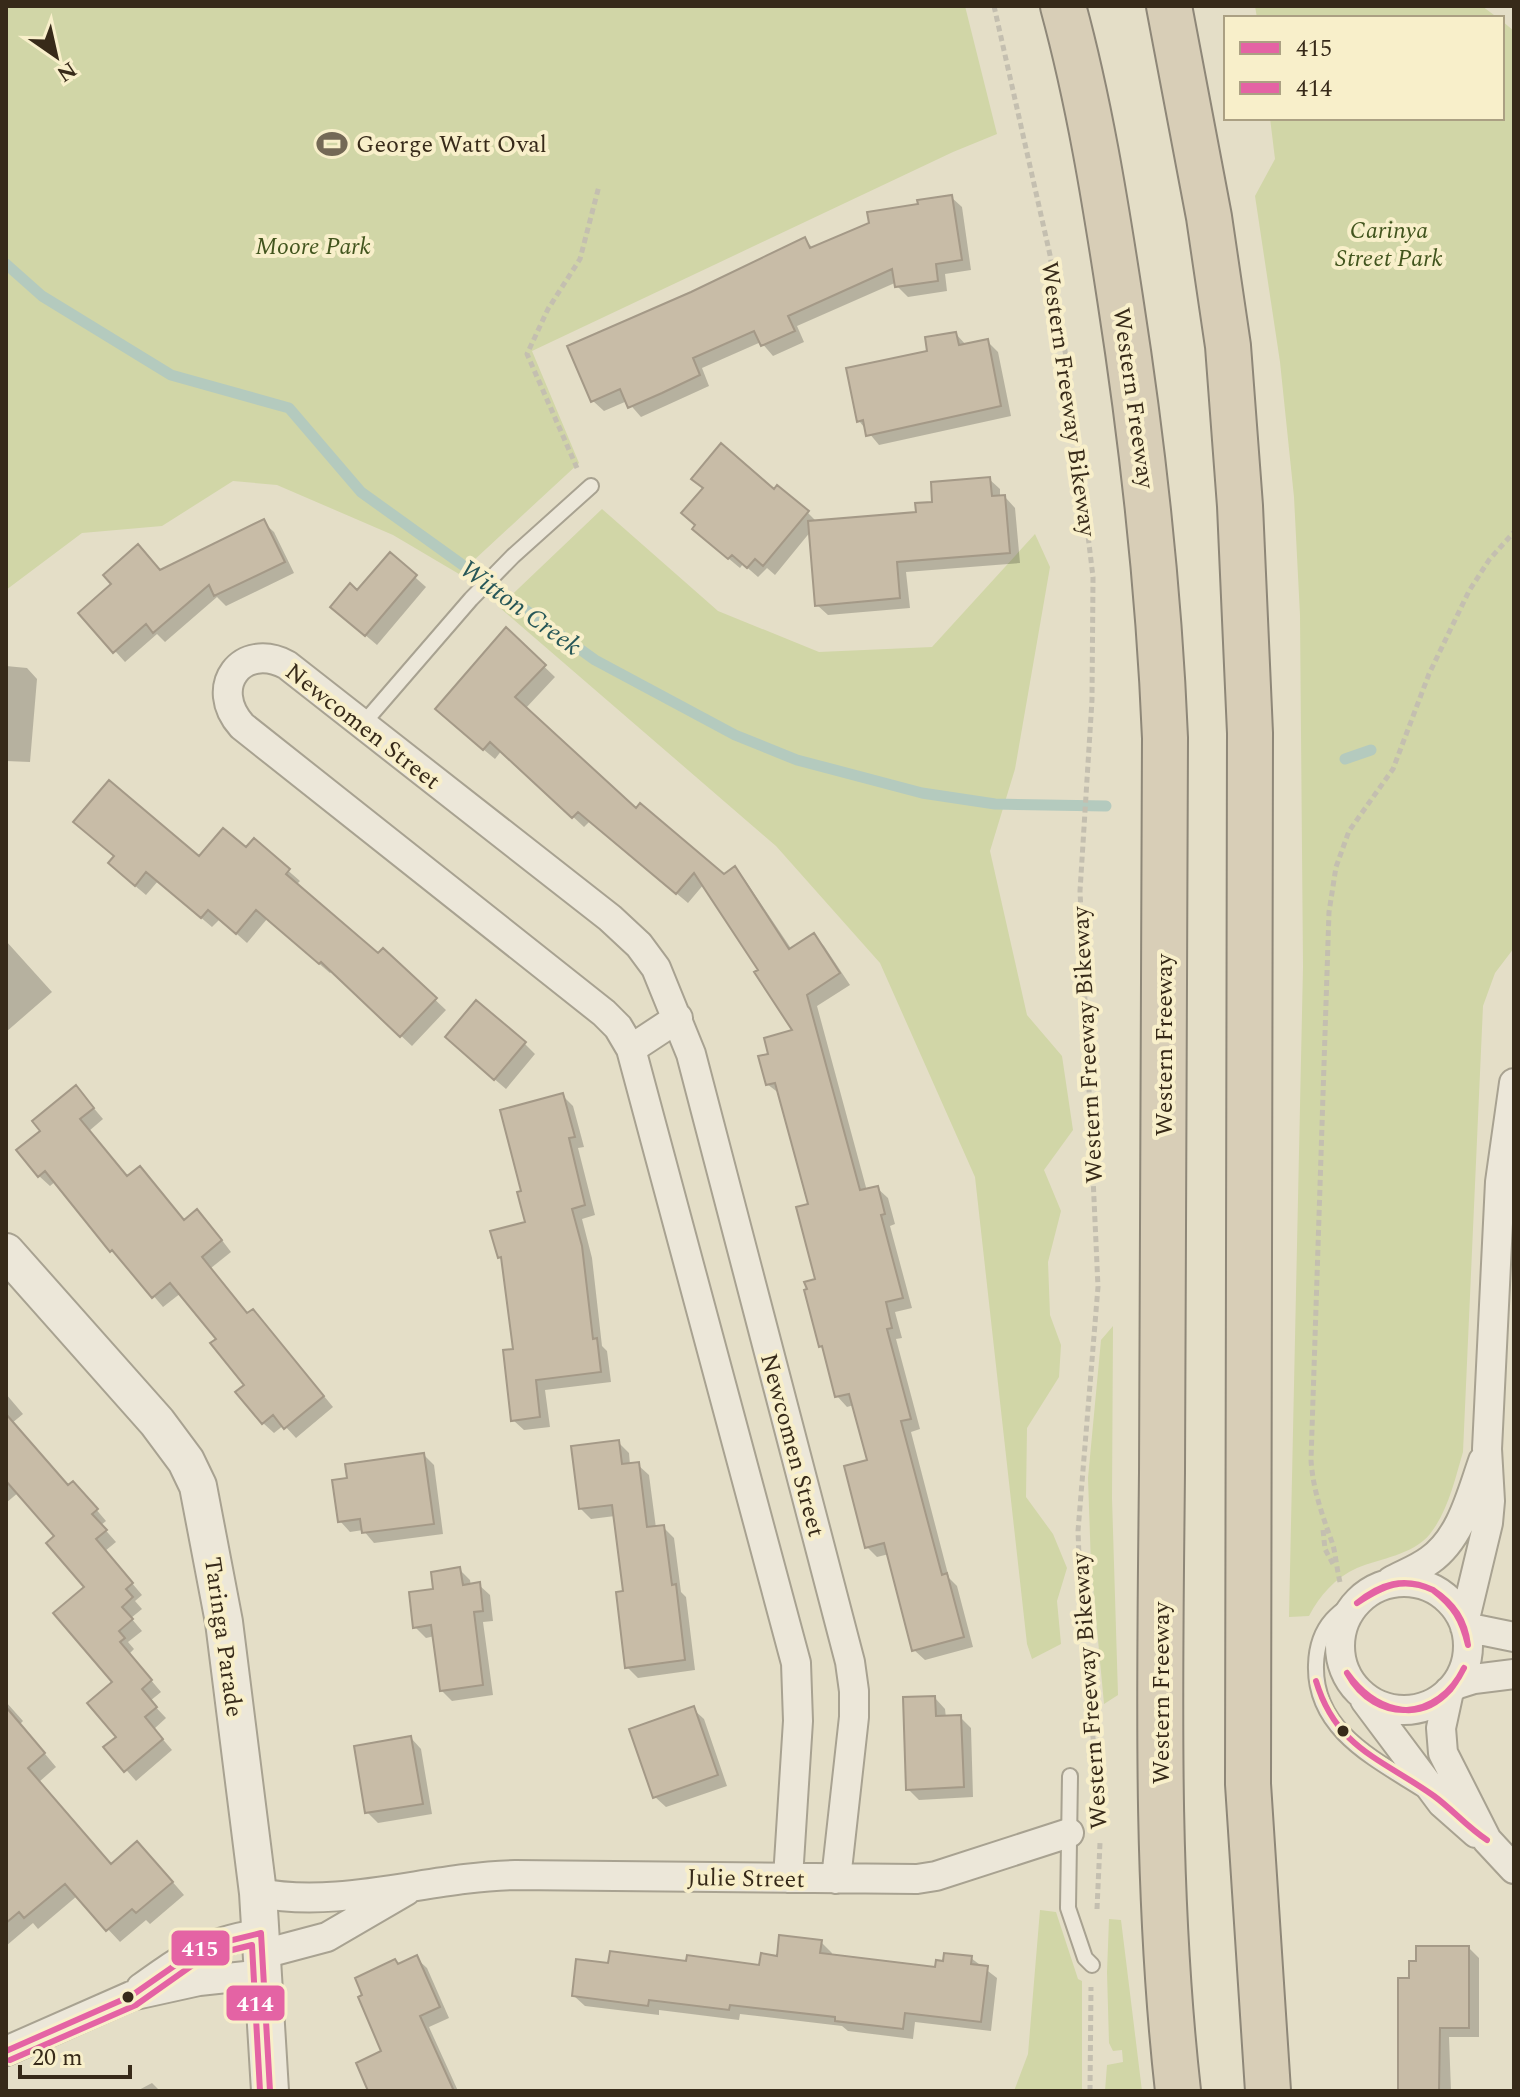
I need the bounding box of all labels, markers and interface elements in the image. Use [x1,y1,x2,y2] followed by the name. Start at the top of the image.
[16,16,96,96] north arrow
[1224,16,1504,120] legend
[1296,31,1332,67] text: 415
[50,53,83,90] text: N
[1296,71,1332,107] text: 414
[315,127,349,161] sports icon: George Watt Oval
[356,127,547,163] place label: George Watt Oval
[1335,213,1443,277] park label: Carinya Street Park
[255,229,371,265] park label: Moore Park
[1031,259,1105,540] street label: Western Freeway Bikeway
[1102,305,1164,492] street label: Western Freeway
[451,550,590,666] water label: Witton Creek
[277,655,448,799] street label: Newcomen Street
[1063,904,1113,1184] street label: Western Freeway Bikeway
[1147,952,1183,1136] street label: Western Freeway
[750,1350,834,1541] street label: Newcomen Street
[1062,1550,1118,1831] street label: Western Freeway Bikeway
[194,1555,252,1720] street label: Taringa Parade
[1144,1600,1180,1784] street label: Western Freeway
[1335,1723,1351,1739] unlabelled marker
[687,1860,805,1898] street label: Julie Street
[170,1929,231,1967] line badge: 415
[181,1933,219,1966] text: 415
[225,1984,286,2022] line badge: 414
[236,1988,274,2021] text: 414
[120,1989,136,2005] unlabelled marker
[20,2029,130,2079] scale bar
[32,2040,83,2076] text: 20 m

